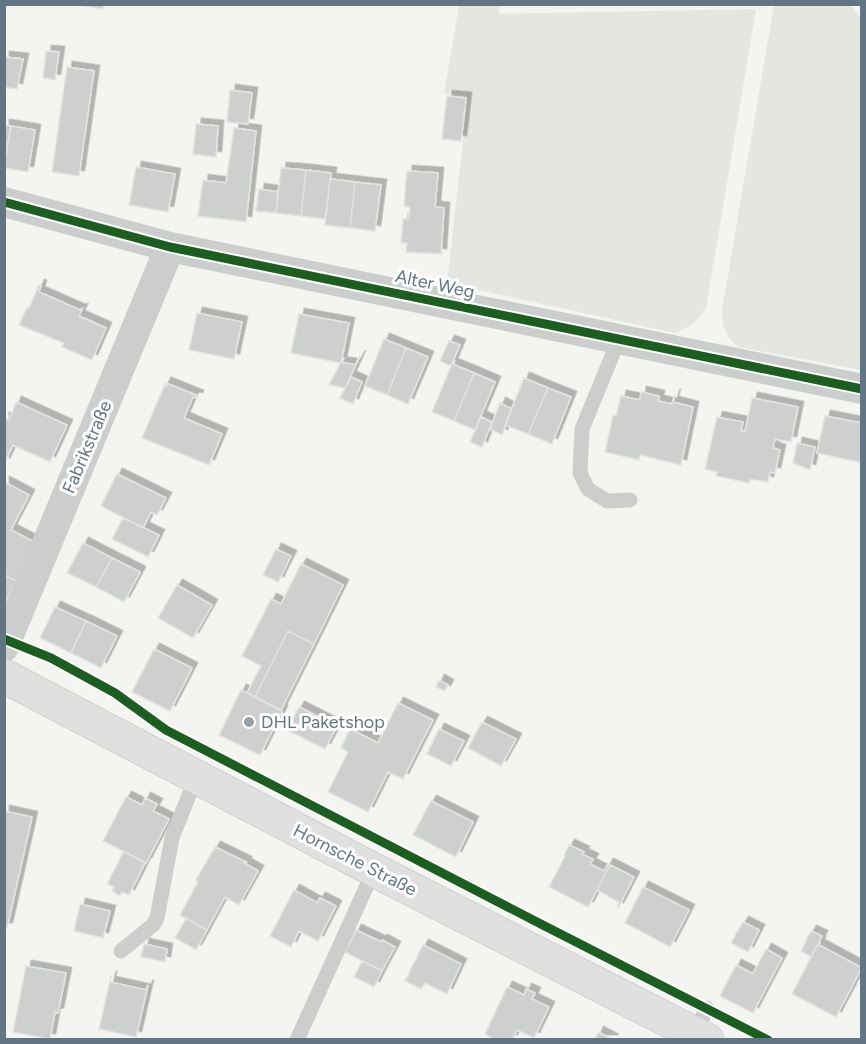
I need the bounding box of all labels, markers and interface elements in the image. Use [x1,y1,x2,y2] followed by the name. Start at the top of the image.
[393,265,477,303] street label: Alter Weg
[58,397,116,497] street label: Fabrikstraße
[261,711,385,733] place label: DHL Paketshop
[242,715,256,729] marker: DHL Paketshop
[290,819,421,901] street label: Hornsche Straße

